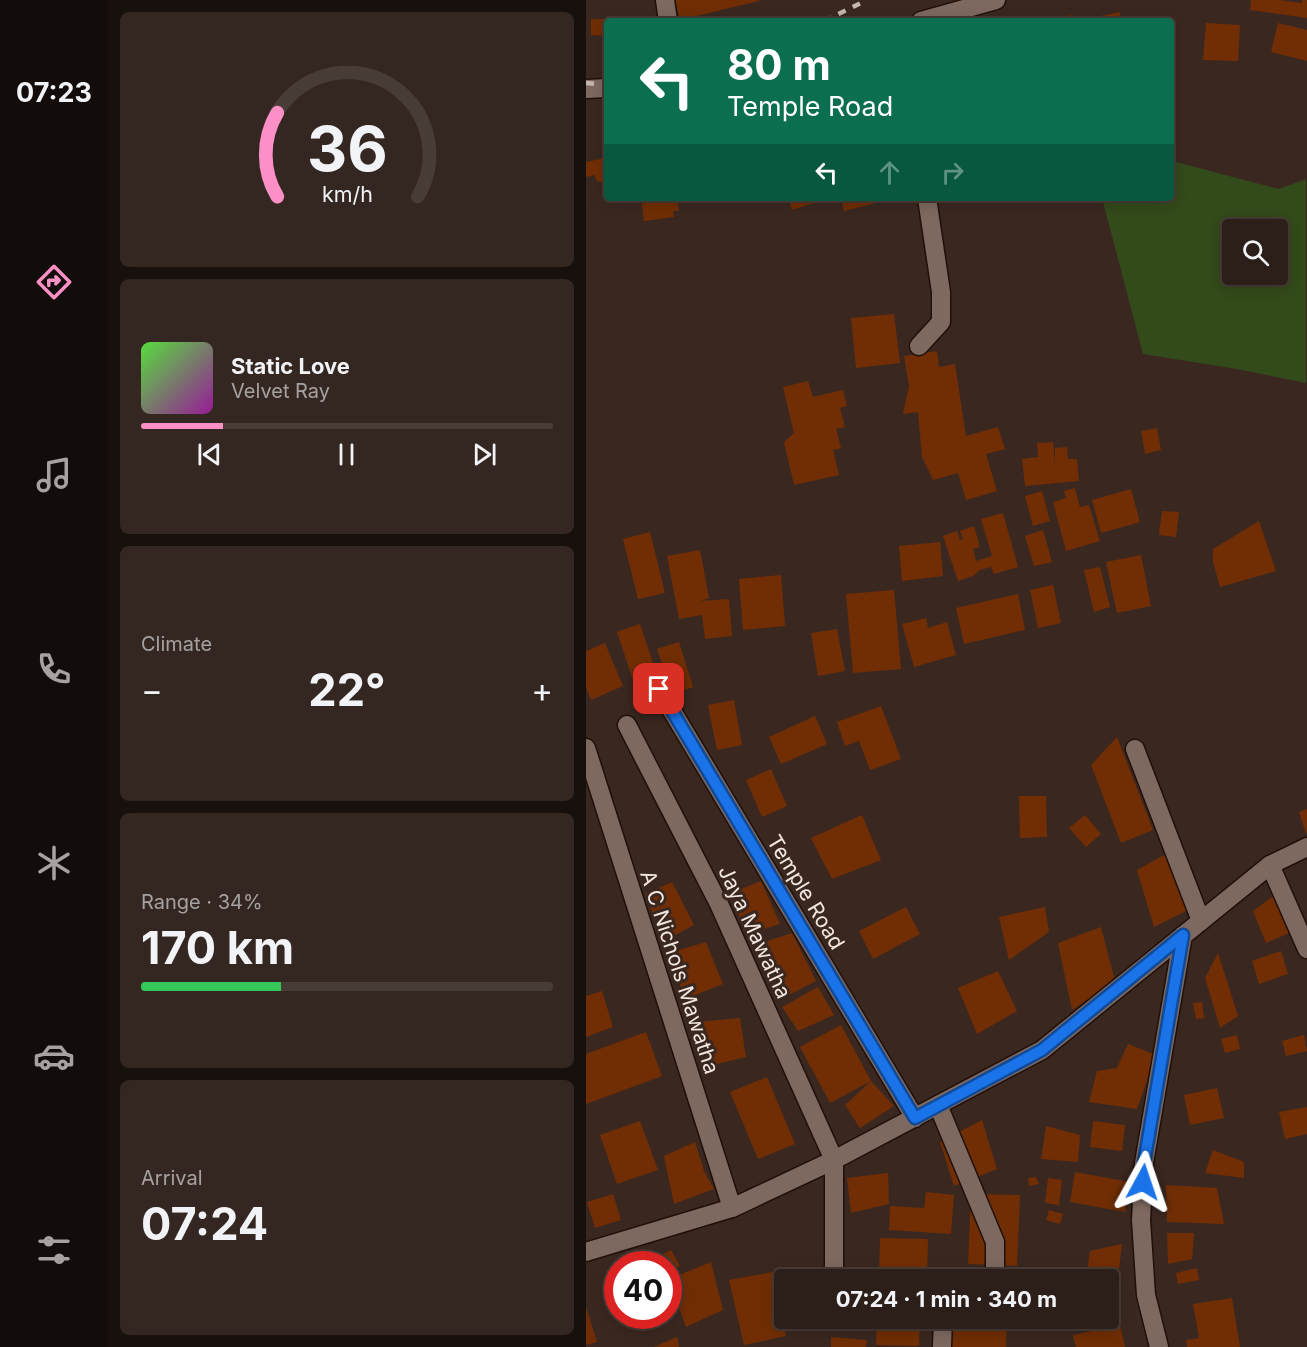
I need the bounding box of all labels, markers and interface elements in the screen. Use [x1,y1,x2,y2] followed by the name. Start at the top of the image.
[727,39,831,90] text: 80 m
[628,42,706,120] icon: left
[16,76,92,109] text: 07:23
[727,90,893,123] text: Temple Road
[307,111,387,186] text: 36
[810,156,843,189] icon: left
[873,156,906,189] icon: ahead
[936,156,969,189] icon: right
[322,181,372,207] text: km/h
[1222,219,1288,285] map controls
[1222,219,1288,285] button: search
[33,261,75,303] icon: directions
[231,353,350,379] text: Static Love
[231,379,330,403] text: Velvet Ray
[193,438,226,471] icon: previous
[330,438,363,471] icon: pause
[468,438,501,471] icon: next
[33,454,75,496] icon: music
[141,632,212,656] text: Climate
[33,648,75,690] icon: phone
[308,662,386,717] text: 22°
[633,663,684,714] pin
[141,670,163,710] text: −
[531,670,553,710] text: +
[642,672,675,705] icon: arrive
[762,830,850,954] street label: Temple Road
[33,842,75,884] icon: climate
[713,862,797,1002] street label: Jaya Mawatha
[635,867,725,1077] street label: A C Nichols Mawatha
[141,890,263,914] text: Range · 34%
[141,920,294,975] text: 170 km
[33,1035,75,1077] icon: car
[1111,1150,1175,1214] position arrow
[141,1166,203,1190] text: Arrival
[141,1196,268,1251] text: 07:24
[33,1229,75,1271] icon: filters
[604,1251,682,1329] speed limit sign: 40
[836,1286,1057,1312] text: 07:24 · 1 min · 340 m

